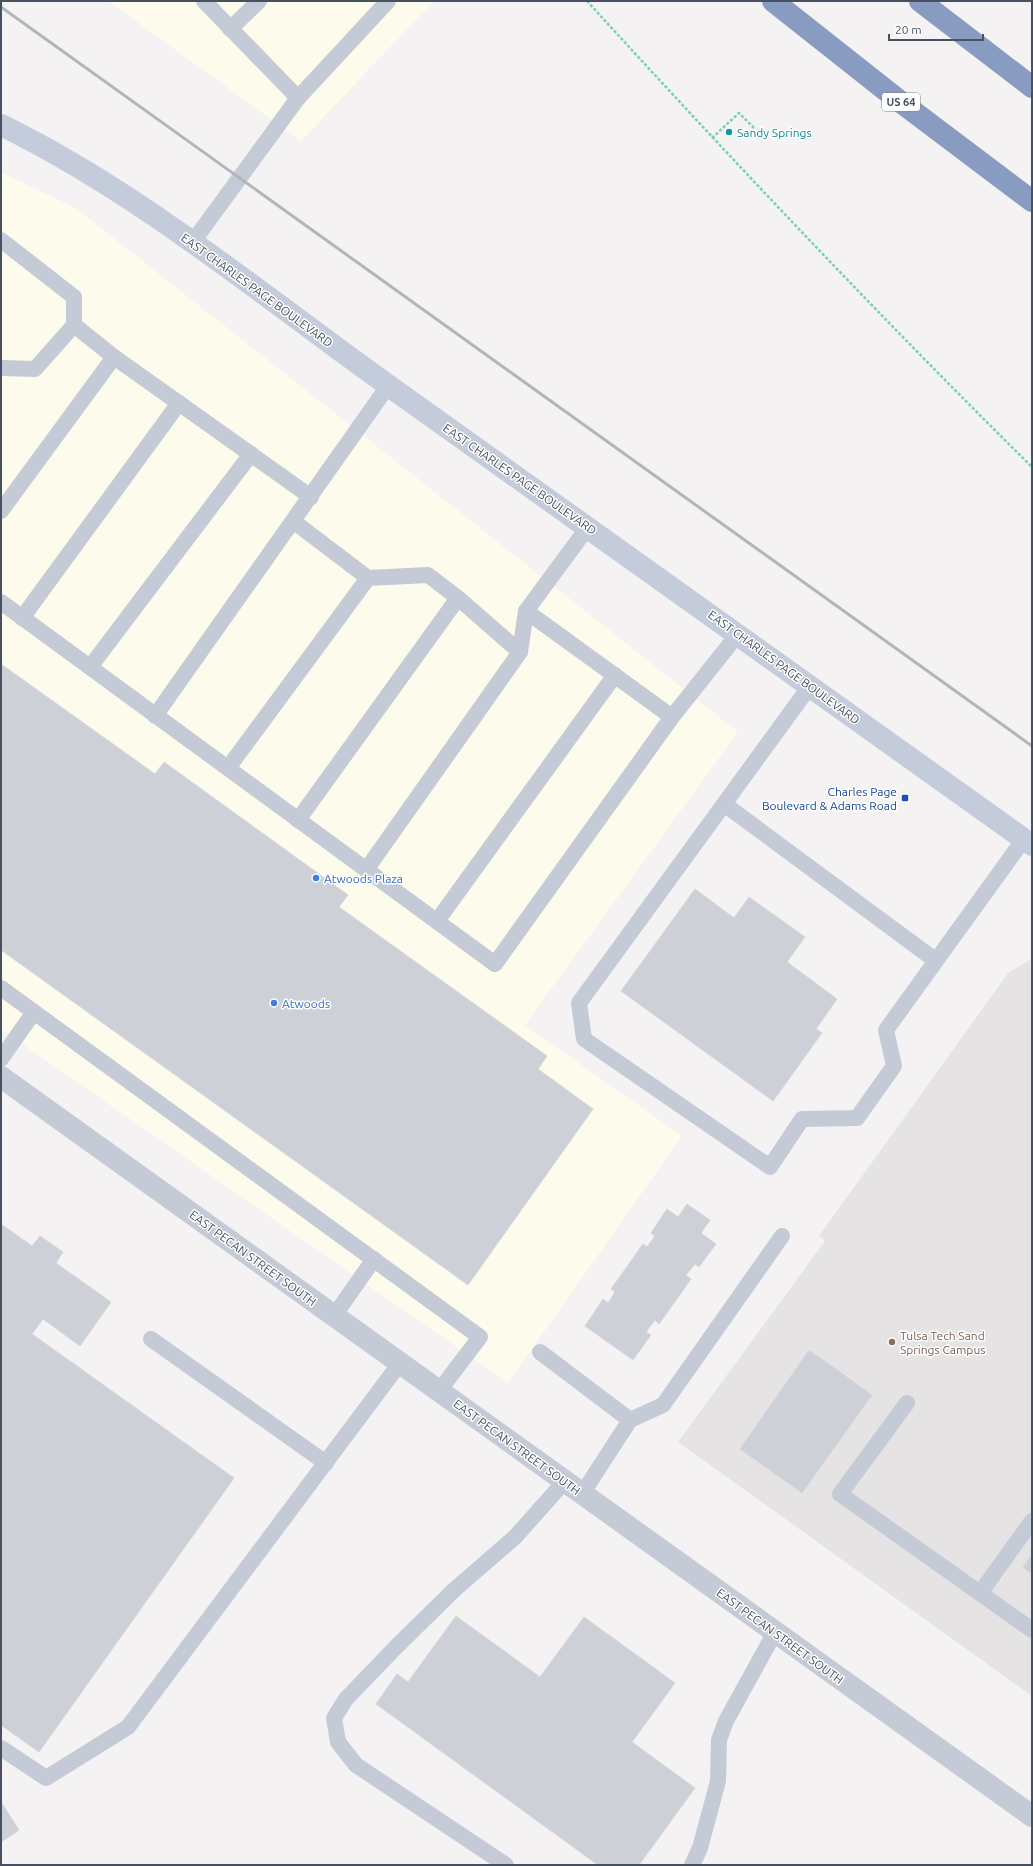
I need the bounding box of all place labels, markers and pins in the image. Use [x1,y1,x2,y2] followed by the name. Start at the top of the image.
[737,126,812,139] place label: Sandy Springs
[724,127,734,137] marker: Sandy Springs
[762,785,897,812] place label: Charles Page Boulevard & Adams Road
[900,793,910,803] marker: Charles Page Boulevard & Adams Road
[324,872,403,885] place label: Atwoods Plaza
[311,873,321,883] marker: Atwoods Plaza
[282,997,330,1010] place label: Atwoods
[269,998,279,1008] marker: Atwoods
[900,1329,985,1356] place label: Tulsa Tech Sand Springs Campus
[887,1337,897,1347] marker: Tulsa Tech Sand Springs Campus

